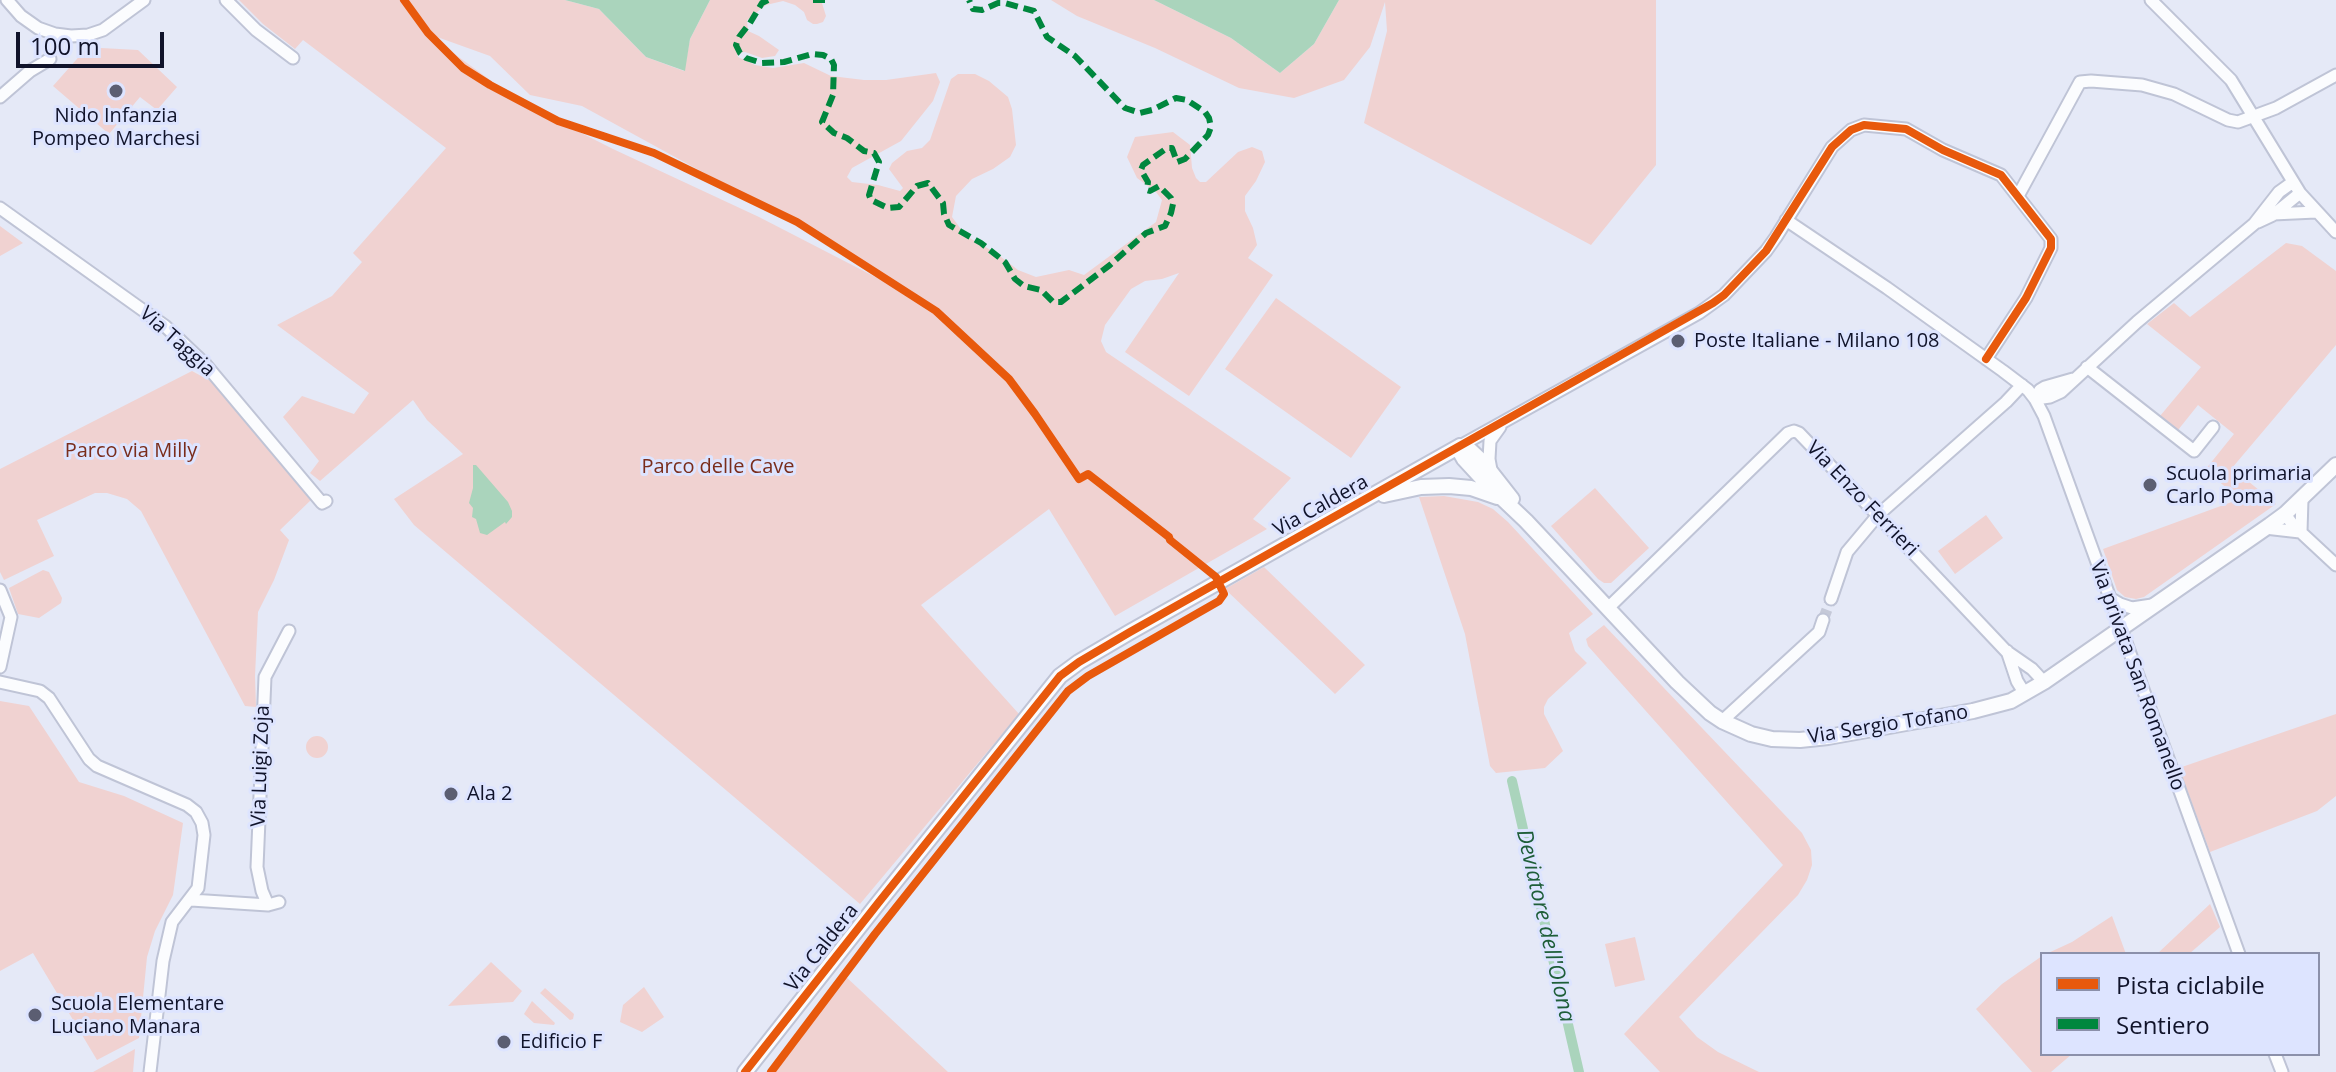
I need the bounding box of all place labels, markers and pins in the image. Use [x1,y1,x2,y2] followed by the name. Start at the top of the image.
[107,82,125,100] marker: Nido Infanzia Pompeo Marchesi
[32,104,200,151] place label: Nido Infanzia Pompeo Marchesi
[1694,329,1940,353] place label: Poste Italiane - Milano 108
[1669,332,1687,350] marker: Poste Italiane - Milano 108
[2166,462,2312,509] place label: Scuola primaria Carlo Poma
[2141,476,2159,494] marker: Scuola primaria Carlo Poma
[467,782,512,806] place label: Ala 2
[442,785,460,803] marker: Ala 2
[51,992,224,1039] place label: Scuola Elementare Luciano Manara
[26,1006,44,1024] marker: Scuola Elementare Luciano Manara
[520,1030,602,1054] place label: Edificio F
[495,1033,513,1051] marker: Edificio F

